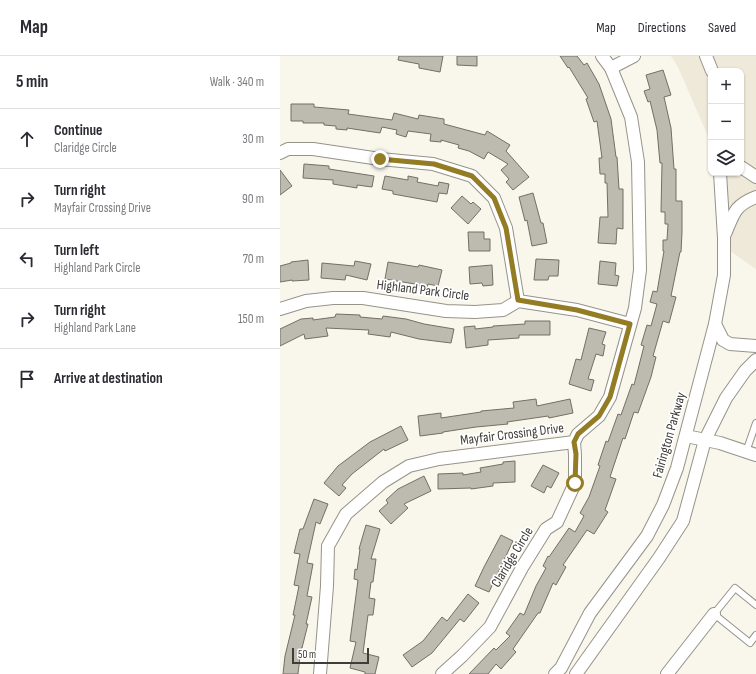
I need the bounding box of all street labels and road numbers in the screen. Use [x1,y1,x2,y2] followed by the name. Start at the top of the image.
[376,276,470,304] street label: Highland Park Circle
[649,390,689,480] street label: Fairington Parkway
[459,419,565,449] street label: Mayfair Crossing Drive
[487,524,537,590] street label: Claridge Circle

